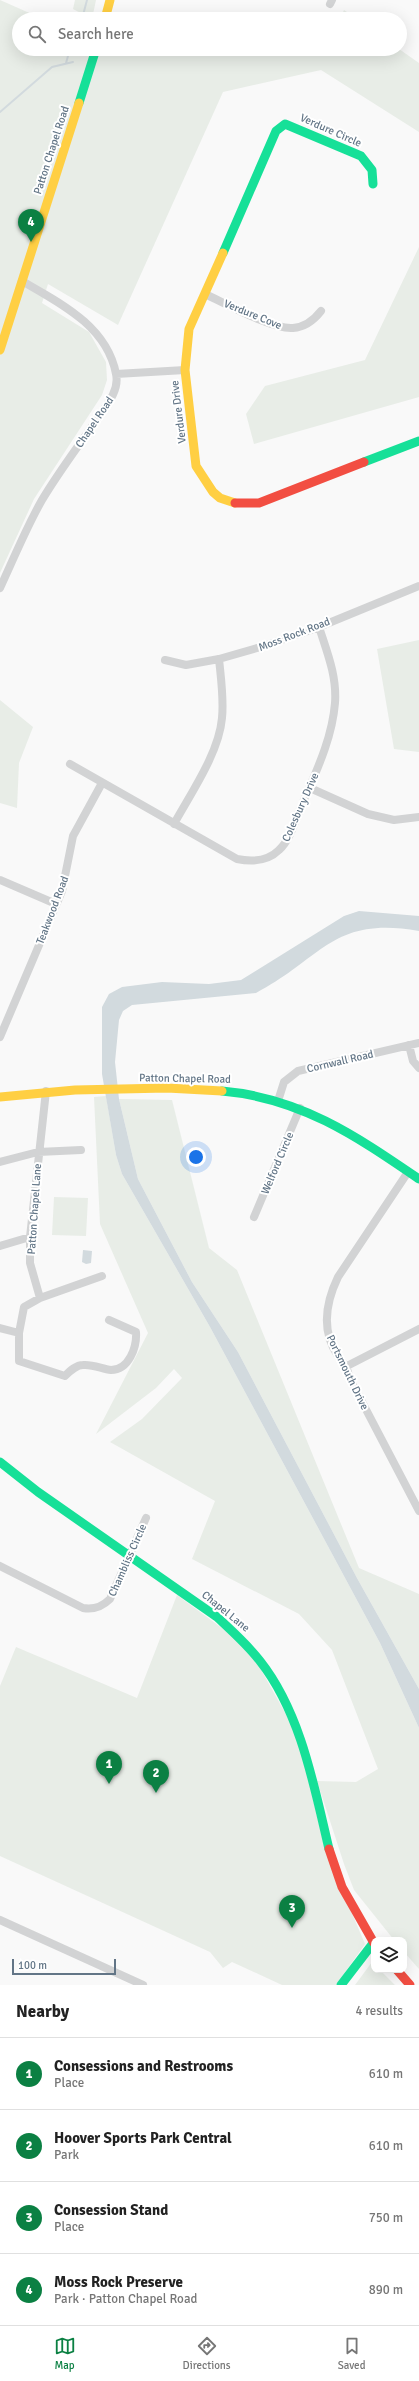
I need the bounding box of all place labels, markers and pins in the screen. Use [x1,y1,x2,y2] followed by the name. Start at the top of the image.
[18,209,44,242] pin: 4
[96,1751,122,1784] pin: 1
[143,1760,169,1793] pin: 2
[279,1895,305,1928] pin: 3

